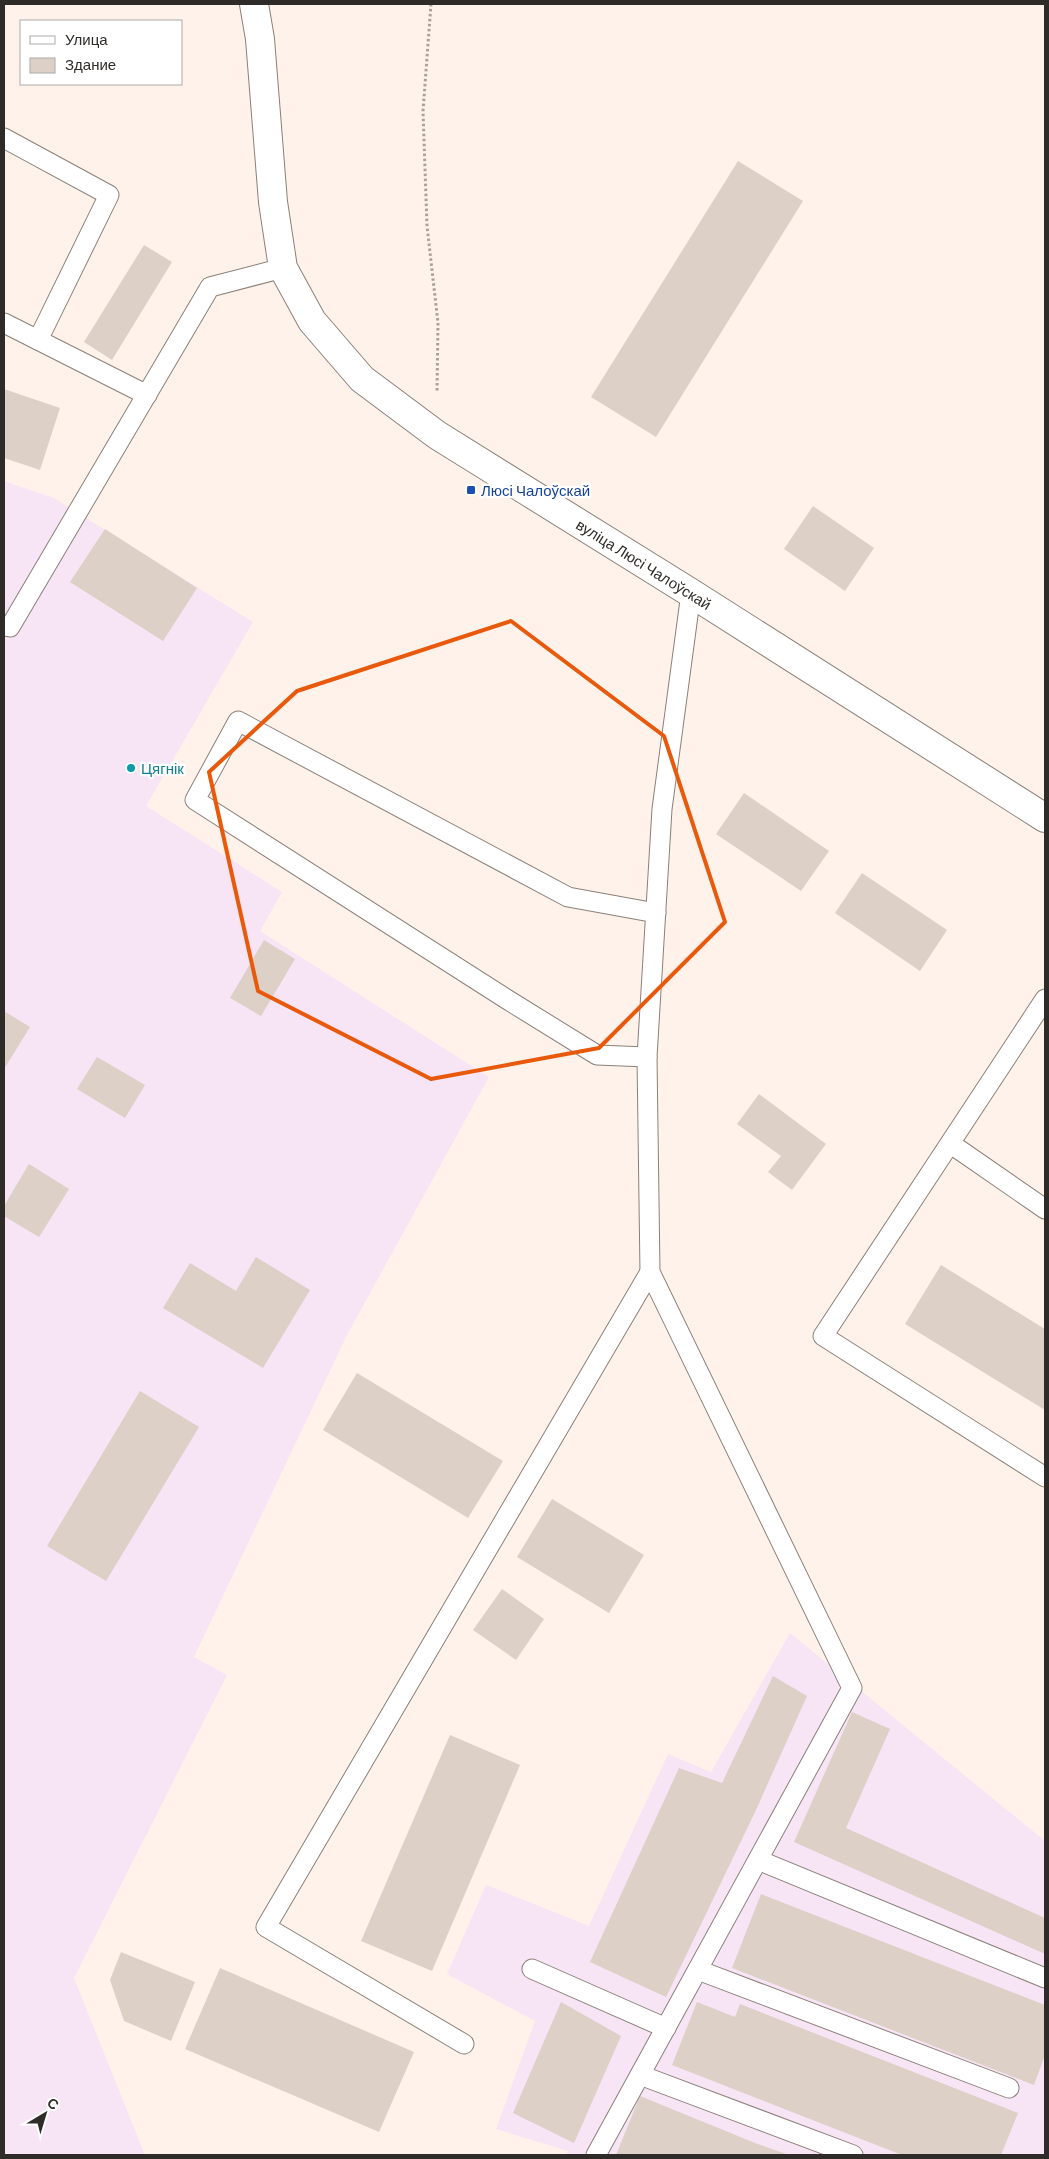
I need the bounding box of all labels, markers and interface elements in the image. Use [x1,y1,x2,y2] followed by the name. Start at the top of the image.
[20,20,182,85] legend
[65,30,108,48] text: Улица
[65,55,116,73] text: Здание
[481,481,590,499] place label: Люсі Чалоўскай
[465,484,477,496] marker: Люсі Чалоўскай
[573,515,715,613] street label: вуліца Люсі Чалоўскай
[141,759,184,777] place label: Цягнік
[125,762,137,774] marker: Цягнік
[20,2089,70,2139] north arrow
[44,2094,63,2113] text: С

